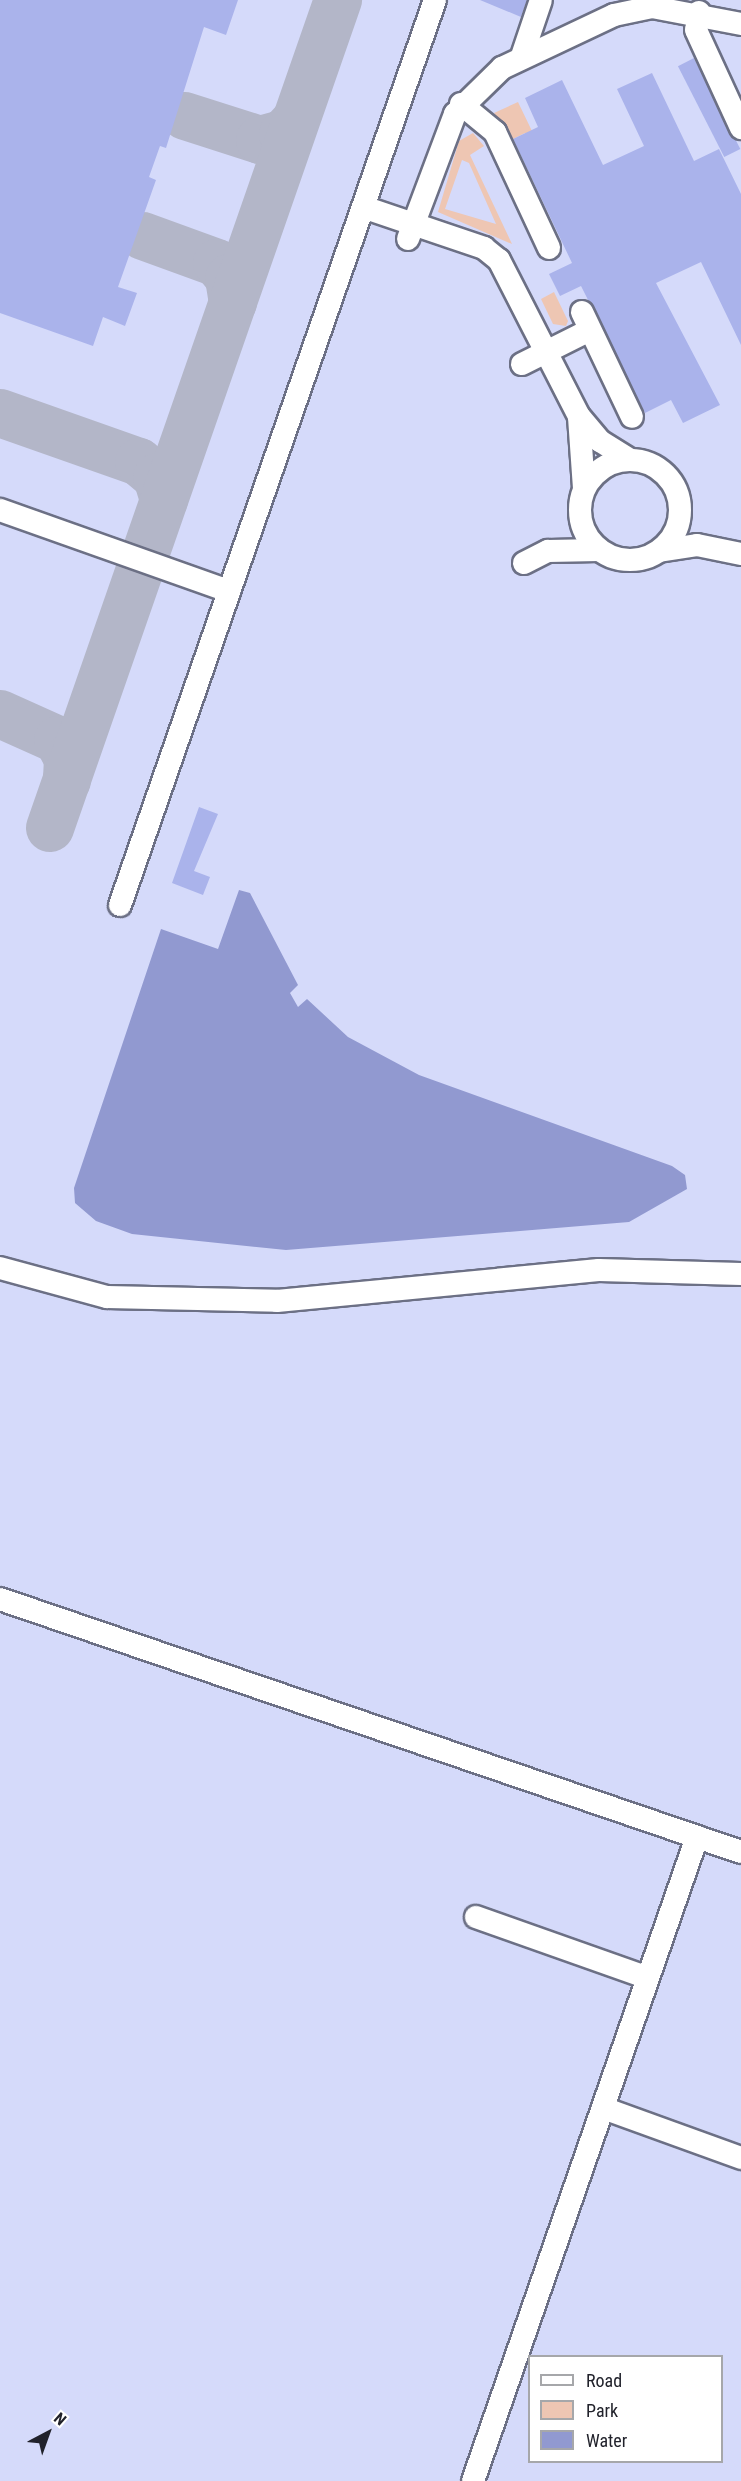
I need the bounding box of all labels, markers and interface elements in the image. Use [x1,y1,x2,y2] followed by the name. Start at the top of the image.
[528,2355,723,2463] legend
[586,2370,622,2391] text: Road
[586,2400,618,2421] text: Park
[18,2403,78,2463] north arrow
[50,2409,70,2429] text: N
[586,2430,627,2451] text: Water

